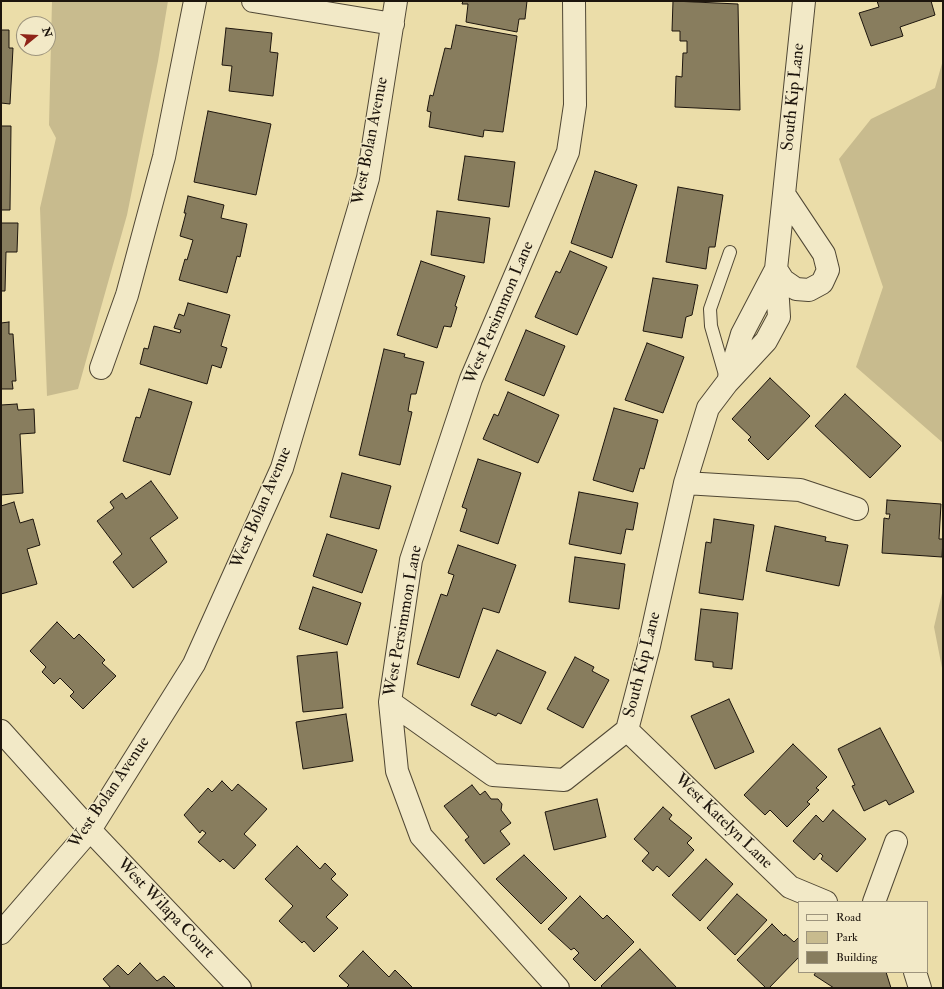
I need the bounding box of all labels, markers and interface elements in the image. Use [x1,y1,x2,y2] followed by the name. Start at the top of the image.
[16,16,56,56] north arrow
[39,26,55,39] text: N
[778,42,810,152] street label: South Kip Lane
[349,75,393,207] street label: West Bolan Avenue
[461,239,539,387] street label: West Persimmon Lane
[227,444,297,572] street label: West Bolan Avenue
[381,544,427,698] street label: West Persimmon Lane
[620,610,666,720] street label: South Kip Lane
[65,733,155,853] street label: West Bolan Avenue
[670,770,776,874] street label: West Katelyn Lane
[112,855,218,963] street label: West Wilapa Court
[798,901,928,973] legend
[836,910,861,925] text: Road
[836,930,858,945] text: Park
[836,950,877,965] text: Building

